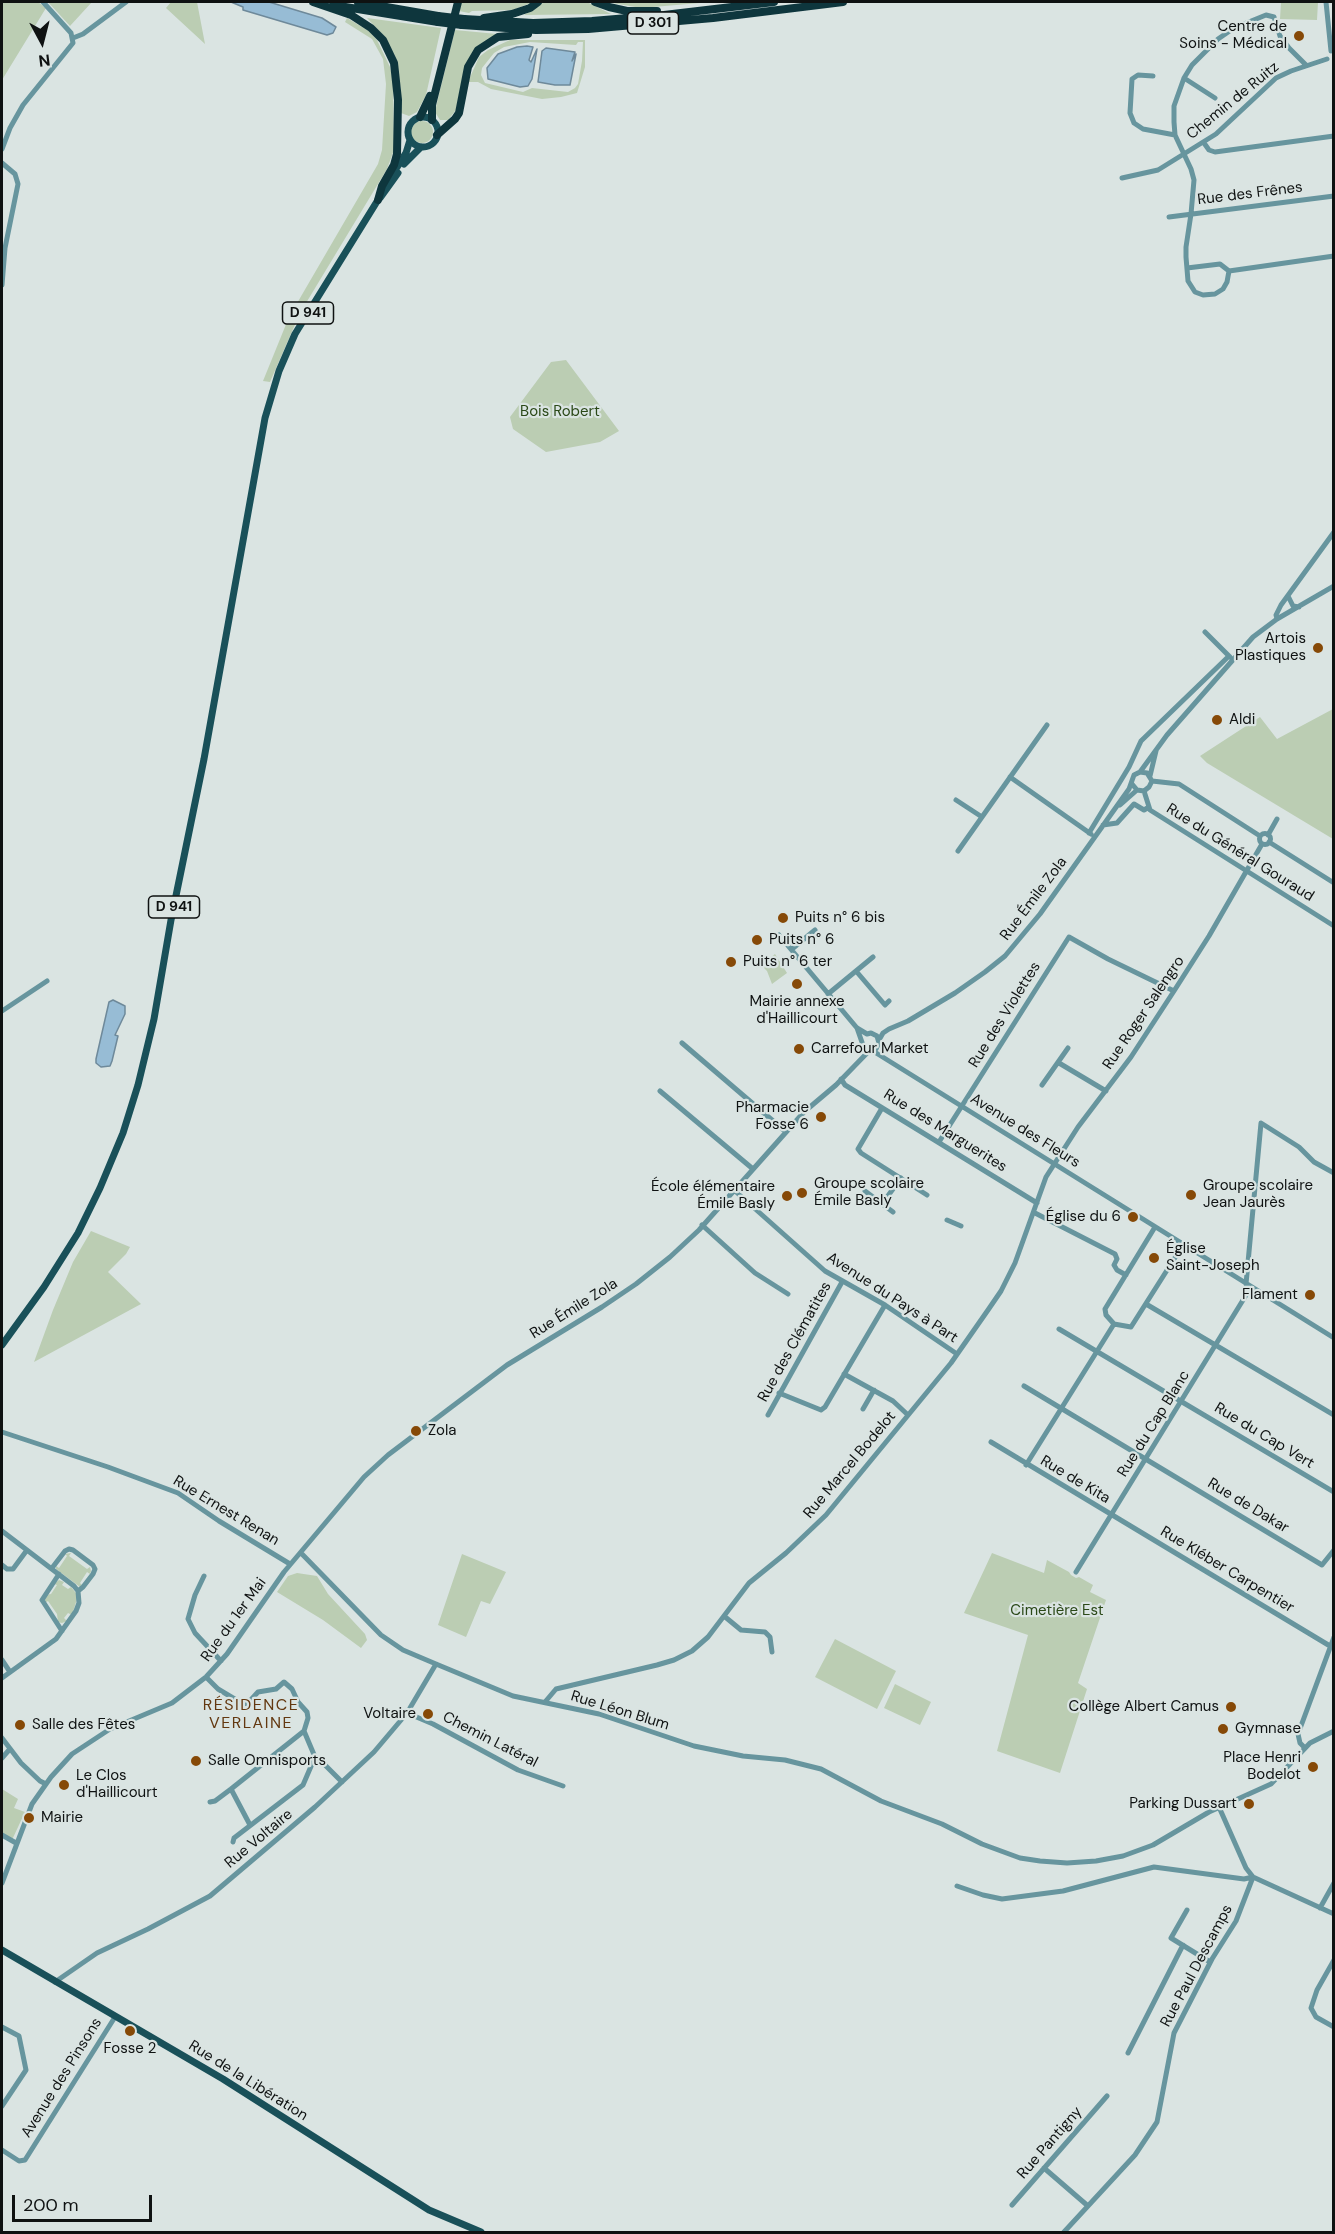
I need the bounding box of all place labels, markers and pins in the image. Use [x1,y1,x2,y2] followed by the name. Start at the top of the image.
[1179,18,1287,53] place label: Centre de Soins - Médical
[1292,29,1306,43] marker: Centre de Soins - Médical
[1235,630,1306,665] place label: Artois Plastiques
[1311,641,1325,655] marker: Artois Plastiques
[1229,711,1255,729] place label: Aldi
[1210,713,1224,727] marker: Aldi
[795,909,885,927] place label: Puits n° 6 bis
[776,911,790,925] marker: Puits n° 6 bis
[769,931,834,949] place label: Puits n° 6
[750,933,764,947] marker: Puits n° 6
[743,953,832,971] place label: Puits n° 6 ter
[724,955,738,969] marker: Puits n° 6 ter
[790,977,804,991] marker: Mairie annexe d'Haillicourt
[749,993,845,1028] place label: Mairie annexe d'Haillicourt
[811,1040,929,1058] place label: Carrefour Market
[792,1042,806,1056] marker: Carrefour Market
[736,1099,809,1134] place label: Pharmacie Fosse 6
[814,1110,828,1124] marker: Pharmacie Fosse 6
[814,1175,924,1210] place label: Groupe scolaire Émile Basly
[1203,1177,1313,1212] place label: Groupe scolaire Jean Jaurès
[651,1178,775,1213] place label: École élémentaire Émile Basly
[795,1186,809,1200] marker: Groupe scolaire Émile Basly
[1184,1188,1198,1202] marker: Groupe scolaire Jean Jaurès
[780,1189,794,1203] marker: École élémentaire Émile Basly
[1046,1208,1121,1226] place label: Église du 6
[1126,1210,1140,1224] marker: Église du 6
[1166,1240,1260,1275] place label: Église Saint-Joseph
[1147,1251,1161,1265] marker: Église Saint-Joseph
[1242,1286,1298,1304] place label: Flament
[1303,1288,1317,1302] marker: Flament
[428,1422,457,1440] place label: Zola
[409,1424,423,1438] marker: Zola
[1069,1698,1219,1716] place label: Collège Albert Camus
[1224,1700,1238,1714] marker: Collège Albert Camus
[363,1705,416,1723] place label: Voltaire
[421,1707,435,1721] marker: Voltaire
[32,1716,135,1734] place label: Salle des Fêtes
[13,1718,27,1732] marker: Salle des Fêtes
[1235,1720,1301,1738] place label: Gymnase
[1216,1722,1230,1736] marker: Gymnase
[1223,1749,1301,1784] place label: Place Henri Bodelot
[208,1752,326,1770] place label: Salle Omnisports
[189,1754,203,1768] marker: Salle Omnisports
[1306,1760,1320,1774] marker: Place Henri Bodelot
[76,1767,158,1802] place label: Le Clos d'Haillicourt
[57,1778,71,1792] marker: Le Clos d'Haillicourt
[1129,1795,1237,1813] place label: Parking Dussart
[1242,1797,1256,1811] marker: Parking Dussart
[41,1809,83,1827] place label: Mairie
[22,1811,36,1825] marker: Mairie
[123,2024,137,2038] marker: Fosse 2
[104,2040,156,2058] place label: Fosse 2

